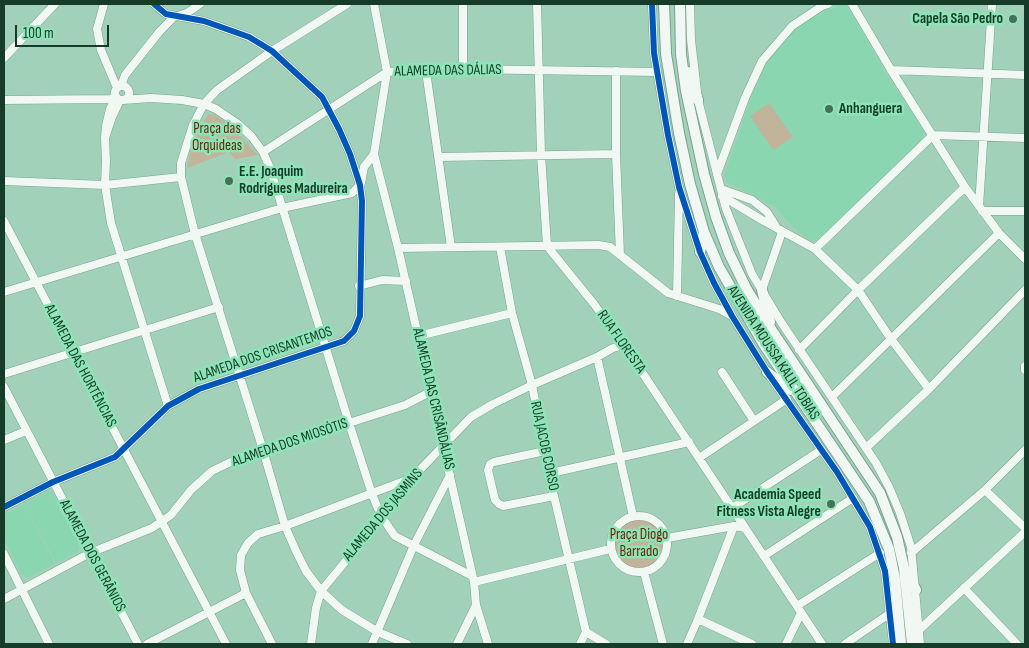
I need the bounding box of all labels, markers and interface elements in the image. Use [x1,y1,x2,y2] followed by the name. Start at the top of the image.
[912,10,1003,28] place label: Capela São Pedro
[1007,13,1019,25] marker: Capela São Pedro
[18,15,111,47] scale bar
[23,24,54,43] text: 100 m
[394,61,502,81] street label: ALAMEDA DAS DÁLIAS
[839,100,902,118] place label: Anhanguera
[823,103,835,115] marker: Anhanguera
[192,120,242,155] park label: Praça das Orquideas
[239,163,348,198] place label: E.E. Joaquim Rodrigues Madureira
[223,175,235,187] marker: E.E. Joaquim Rodrigues Madureira
[723,283,823,423] street label: AVENIDA MOUSSA KALIL TOBIAS
[40,301,120,431] street label: ALAMEDA DAS HORTÊNCIAS
[593,307,649,377] street label: RUA FLORESTA
[191,323,335,387] street label: ALAMEDA DOS CRISANTEMOS
[408,326,458,472] street label: ALAMEDA DAS CRISÂNDÁLIAS
[526,399,562,493] street label: RUA JACOB CORSO
[230,415,350,471] street label: ALAMEDA DOS MIOSÓTIS
[339,465,427,565] street label: ALAMEDA DOS JASMINS
[716,486,821,521] place label: Academia Speed Fitness Vista Alegre
[55,497,129,615] street label: ALAMEDA DOS GERÂNIOS
[825,498,837,510] marker: Academia Speed Fitness Vista Alegre
[610,526,668,561] park label: Praça Diogo Barrado

